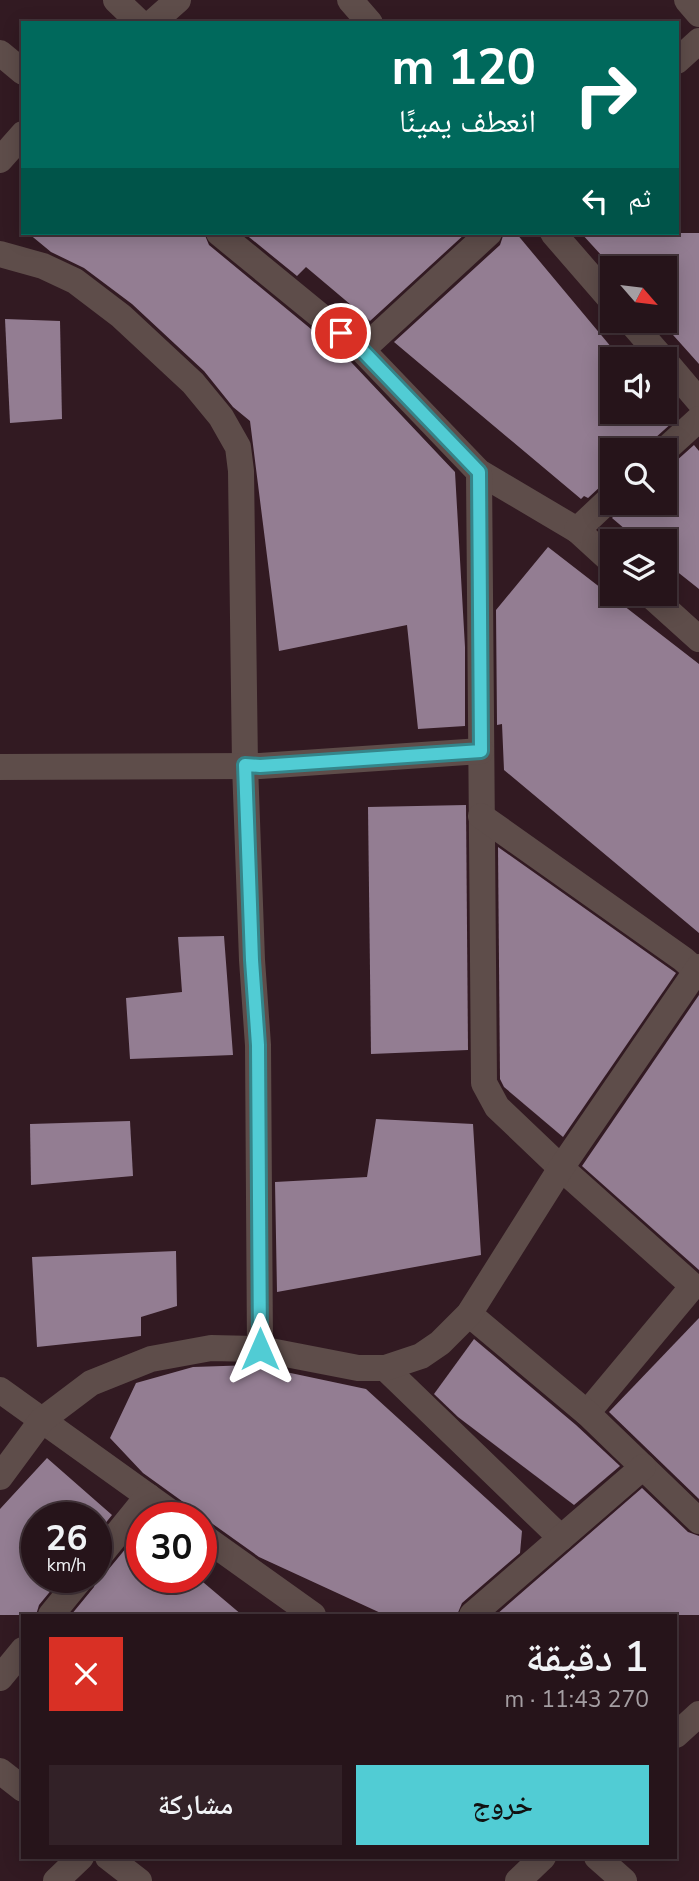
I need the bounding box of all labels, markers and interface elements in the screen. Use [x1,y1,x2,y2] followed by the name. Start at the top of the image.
[392,34,536,101] text: 120 m
[560,49,651,140] icon: right
[399,100,536,143] text: انعطف يمينًا
[628,181,651,216] text: ثم
[576,182,614,220] icon: left
[600,256,677,332] north arrow
[600,256,677,606] map controls
[311,303,371,363] pin
[322,314,360,352] icon: arrive
[600,347,677,424] button: sound
[600,438,677,515] button: search
[600,529,677,606] button: layers
[223,1312,297,1386] position arrow
[126,1502,217,1593] speed limit sign: 30
[45,1515,88,1562] text: 26
[47,1553,86,1577] text: km/h
[525,1629,649,1686] text: 1 دقيقة
[49,1637,123,1711] button: close
[504,1684,649,1715] text: 270 m · 11:43
[49,1765,342,1845] button: مشاركة
[356,1765,649,1845] button: خروج

